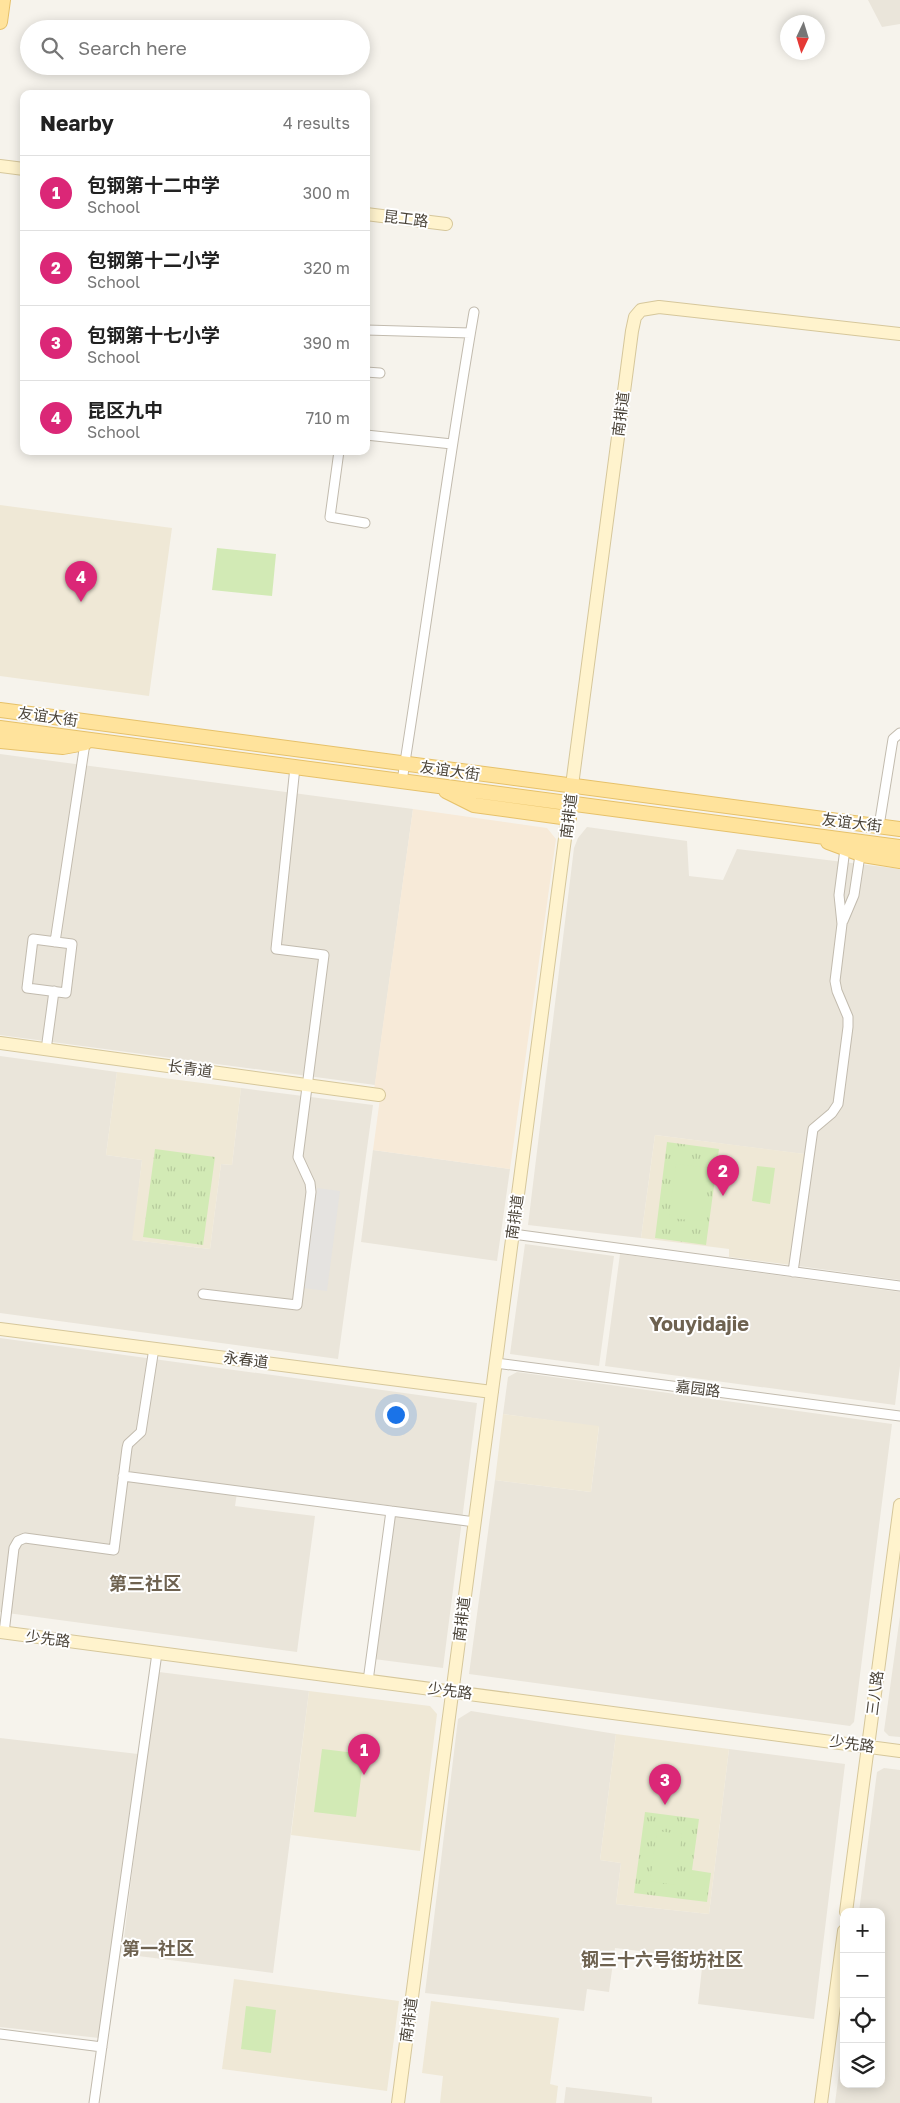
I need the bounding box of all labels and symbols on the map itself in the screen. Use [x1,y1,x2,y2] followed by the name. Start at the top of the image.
[780,15,825,60] north arrow
[383,206,430,230] street label: 昆工路
[608,390,632,437] street label: 南排道
[65,561,97,602] pin: 4
[17,703,79,729] street label: 友谊大街
[419,757,481,783] street label: 友谊大街
[556,792,580,839] street label: 南排道
[821,809,883,835] street label: 友谊大街
[167,1056,214,1080] street label: 长青道
[707,1155,739,1196] pin: 2
[502,1193,526,1240] street label: 南排道
[649,1311,749,1335] district label: Youyidajie
[223,1347,270,1371] street label: 永春道
[675,1376,722,1400] street label: 嘉园路
[383,1402,409,1428] your location
[109,1572,181,1594] district label: 第三社区
[449,1595,473,1642] street label: 南排道
[25,1626,72,1650] street label: 少先路
[862,1669,886,1716] street label: 三八路
[427,1678,474,1702] street label: 少先路
[829,1731,876,1755] street label: 少先路
[348,1734,380,1775] pin: 1
[649,1764,681,1805] pin: 3
[122,1937,194,1959] district label: 第一社区
[581,1948,743,1970] district label: 钢三十六号街坊社区
[396,1996,420,2043] street label: 南排道

